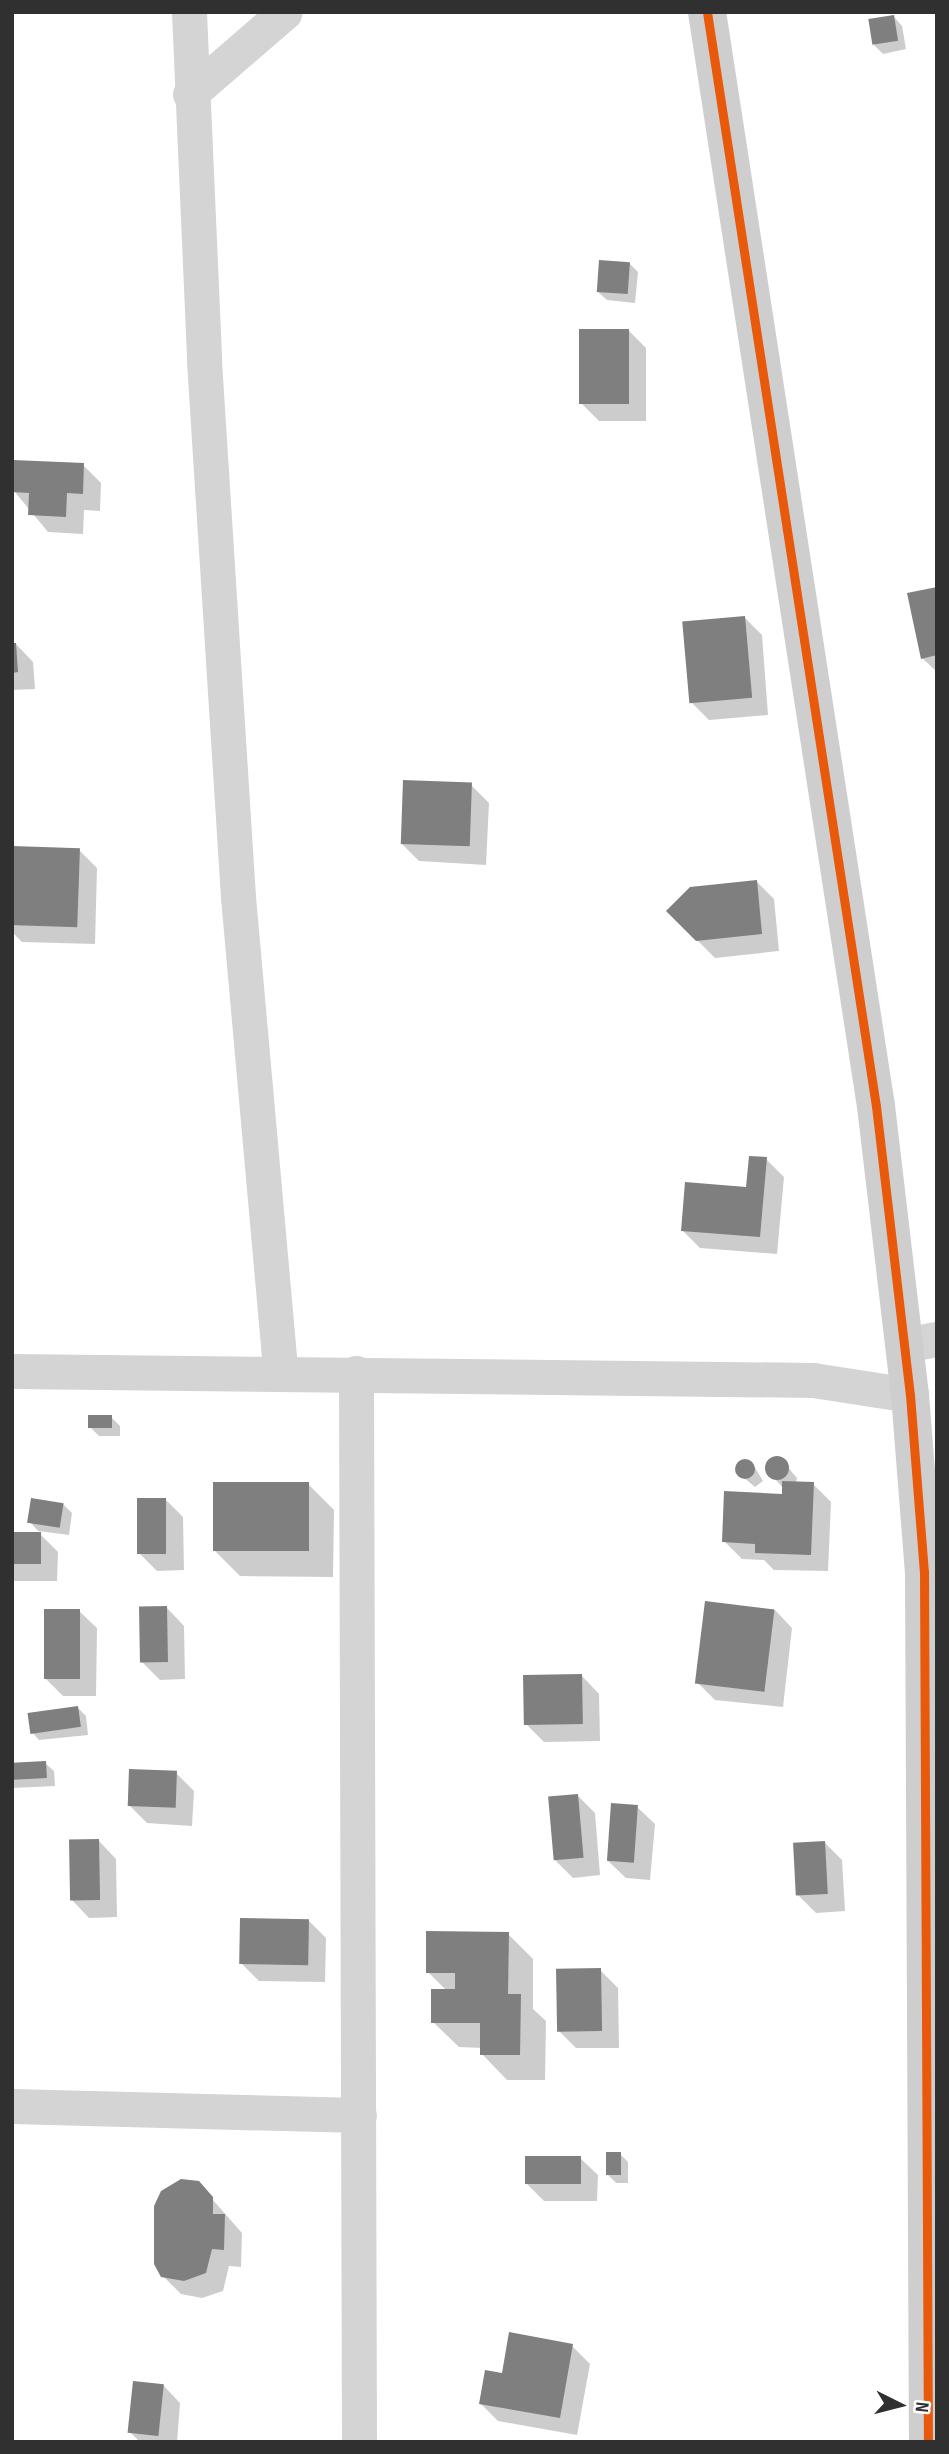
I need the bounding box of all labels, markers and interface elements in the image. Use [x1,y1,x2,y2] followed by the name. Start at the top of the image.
[865,2370,935,2440] north arrow
[909,2401,933,2413] text: N

